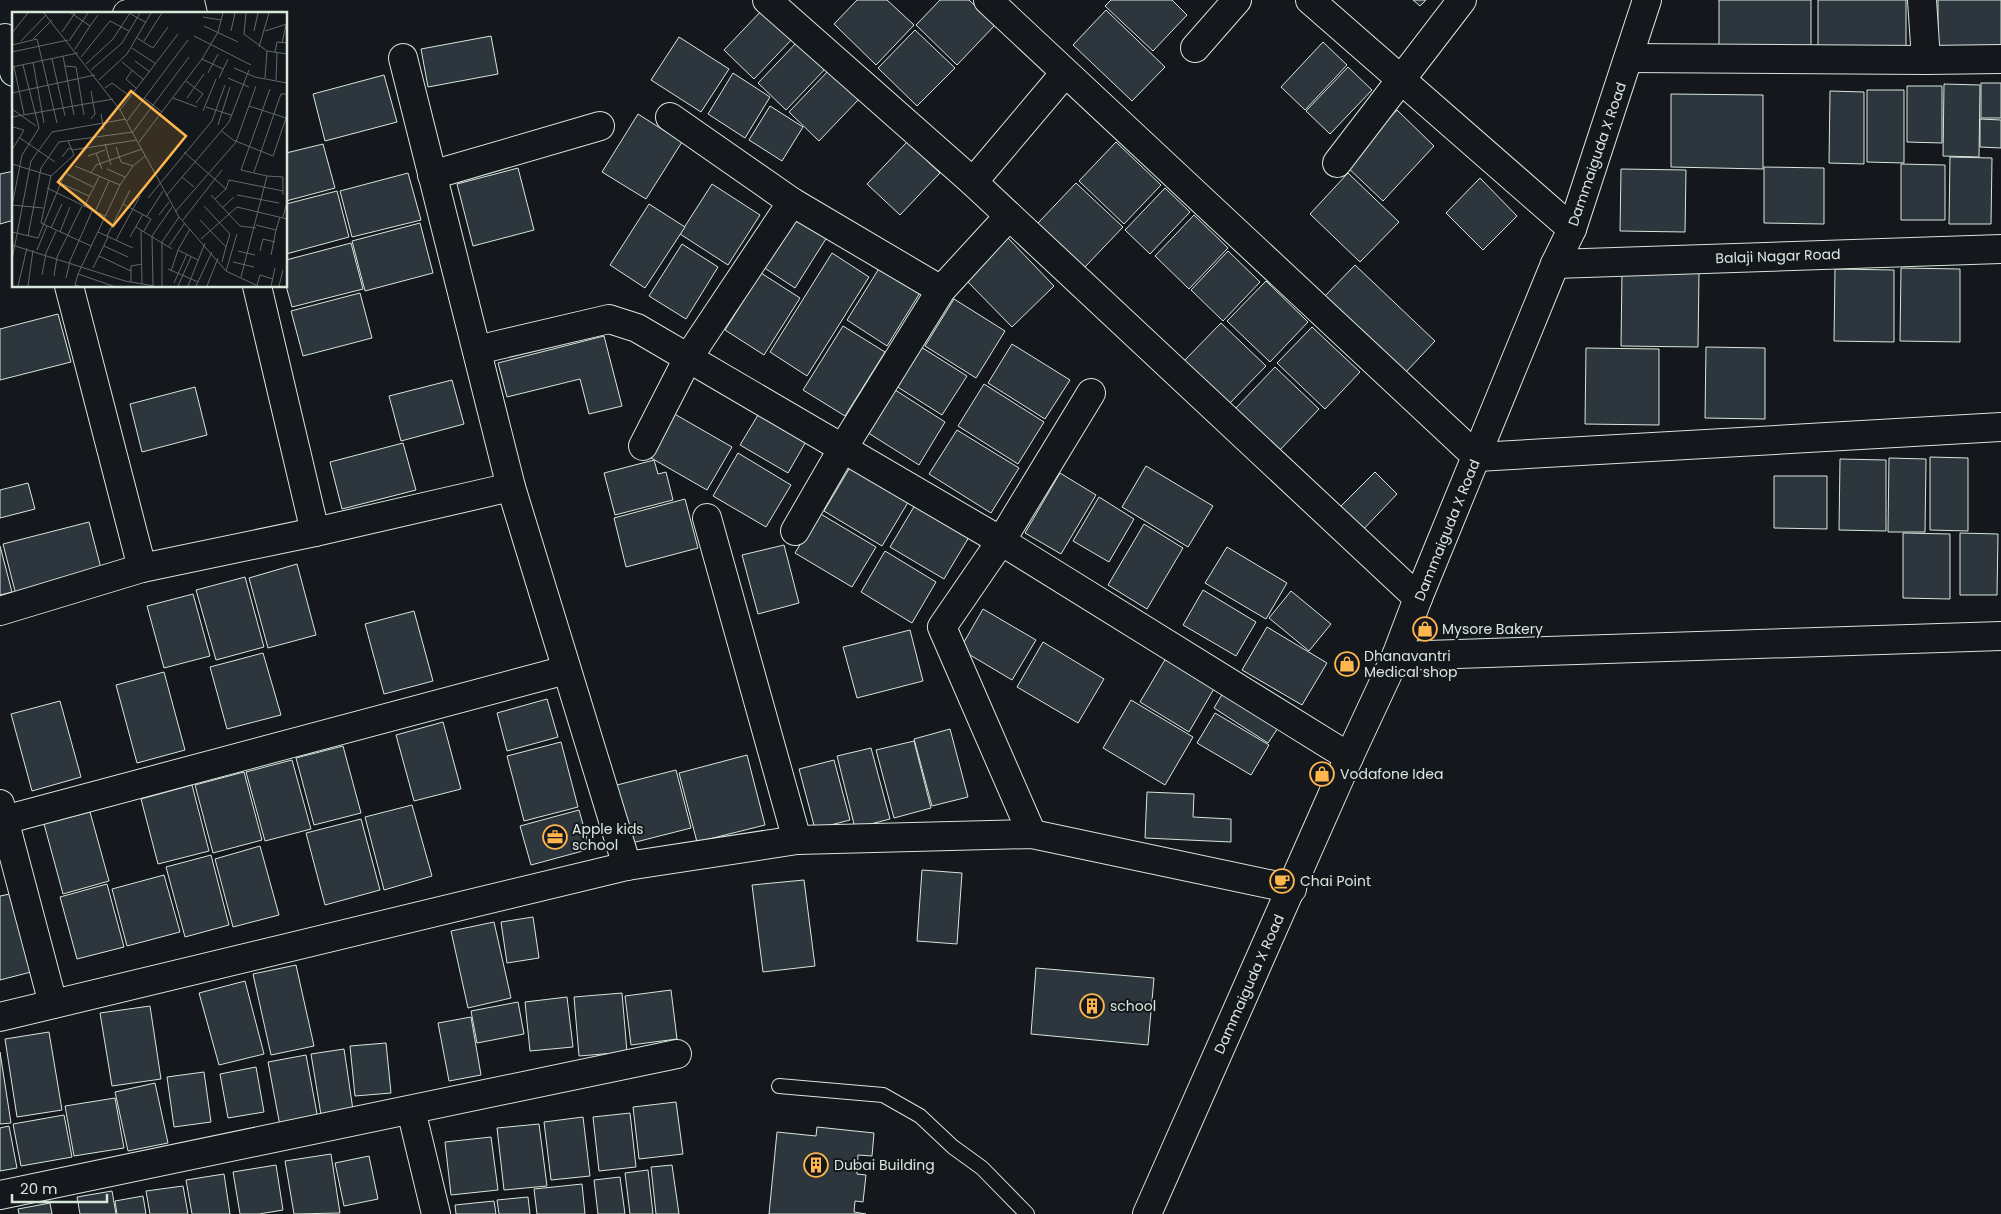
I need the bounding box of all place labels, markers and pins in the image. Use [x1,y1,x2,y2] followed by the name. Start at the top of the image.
[1412,616,1438,642] shop icon: Mysore Bakery
[1442,619,1543,639] place label: Mysore Bakery
[1364,646,1457,682] place label: Dhanavantri Medical shop
[1334,651,1360,677] shop icon: Dhanavantri Medical shop
[1309,761,1335,787] shop icon: Vodafone Idea
[1340,764,1443,784] place label: Vodafone Idea
[572,819,644,855] place label: Apple kids school
[542,824,568,850] office icon: Apple kids school
[1269,868,1295,894] cafe icon: Chai Point
[1300,871,1371,891] place label: Chai Point
[1079,993,1105,1019] building icon: school
[1110,996,1156,1016] place label: school
[803,1152,829,1178] building icon: Dubai Building
[834,1155,935,1175] place label: Dubai Building

